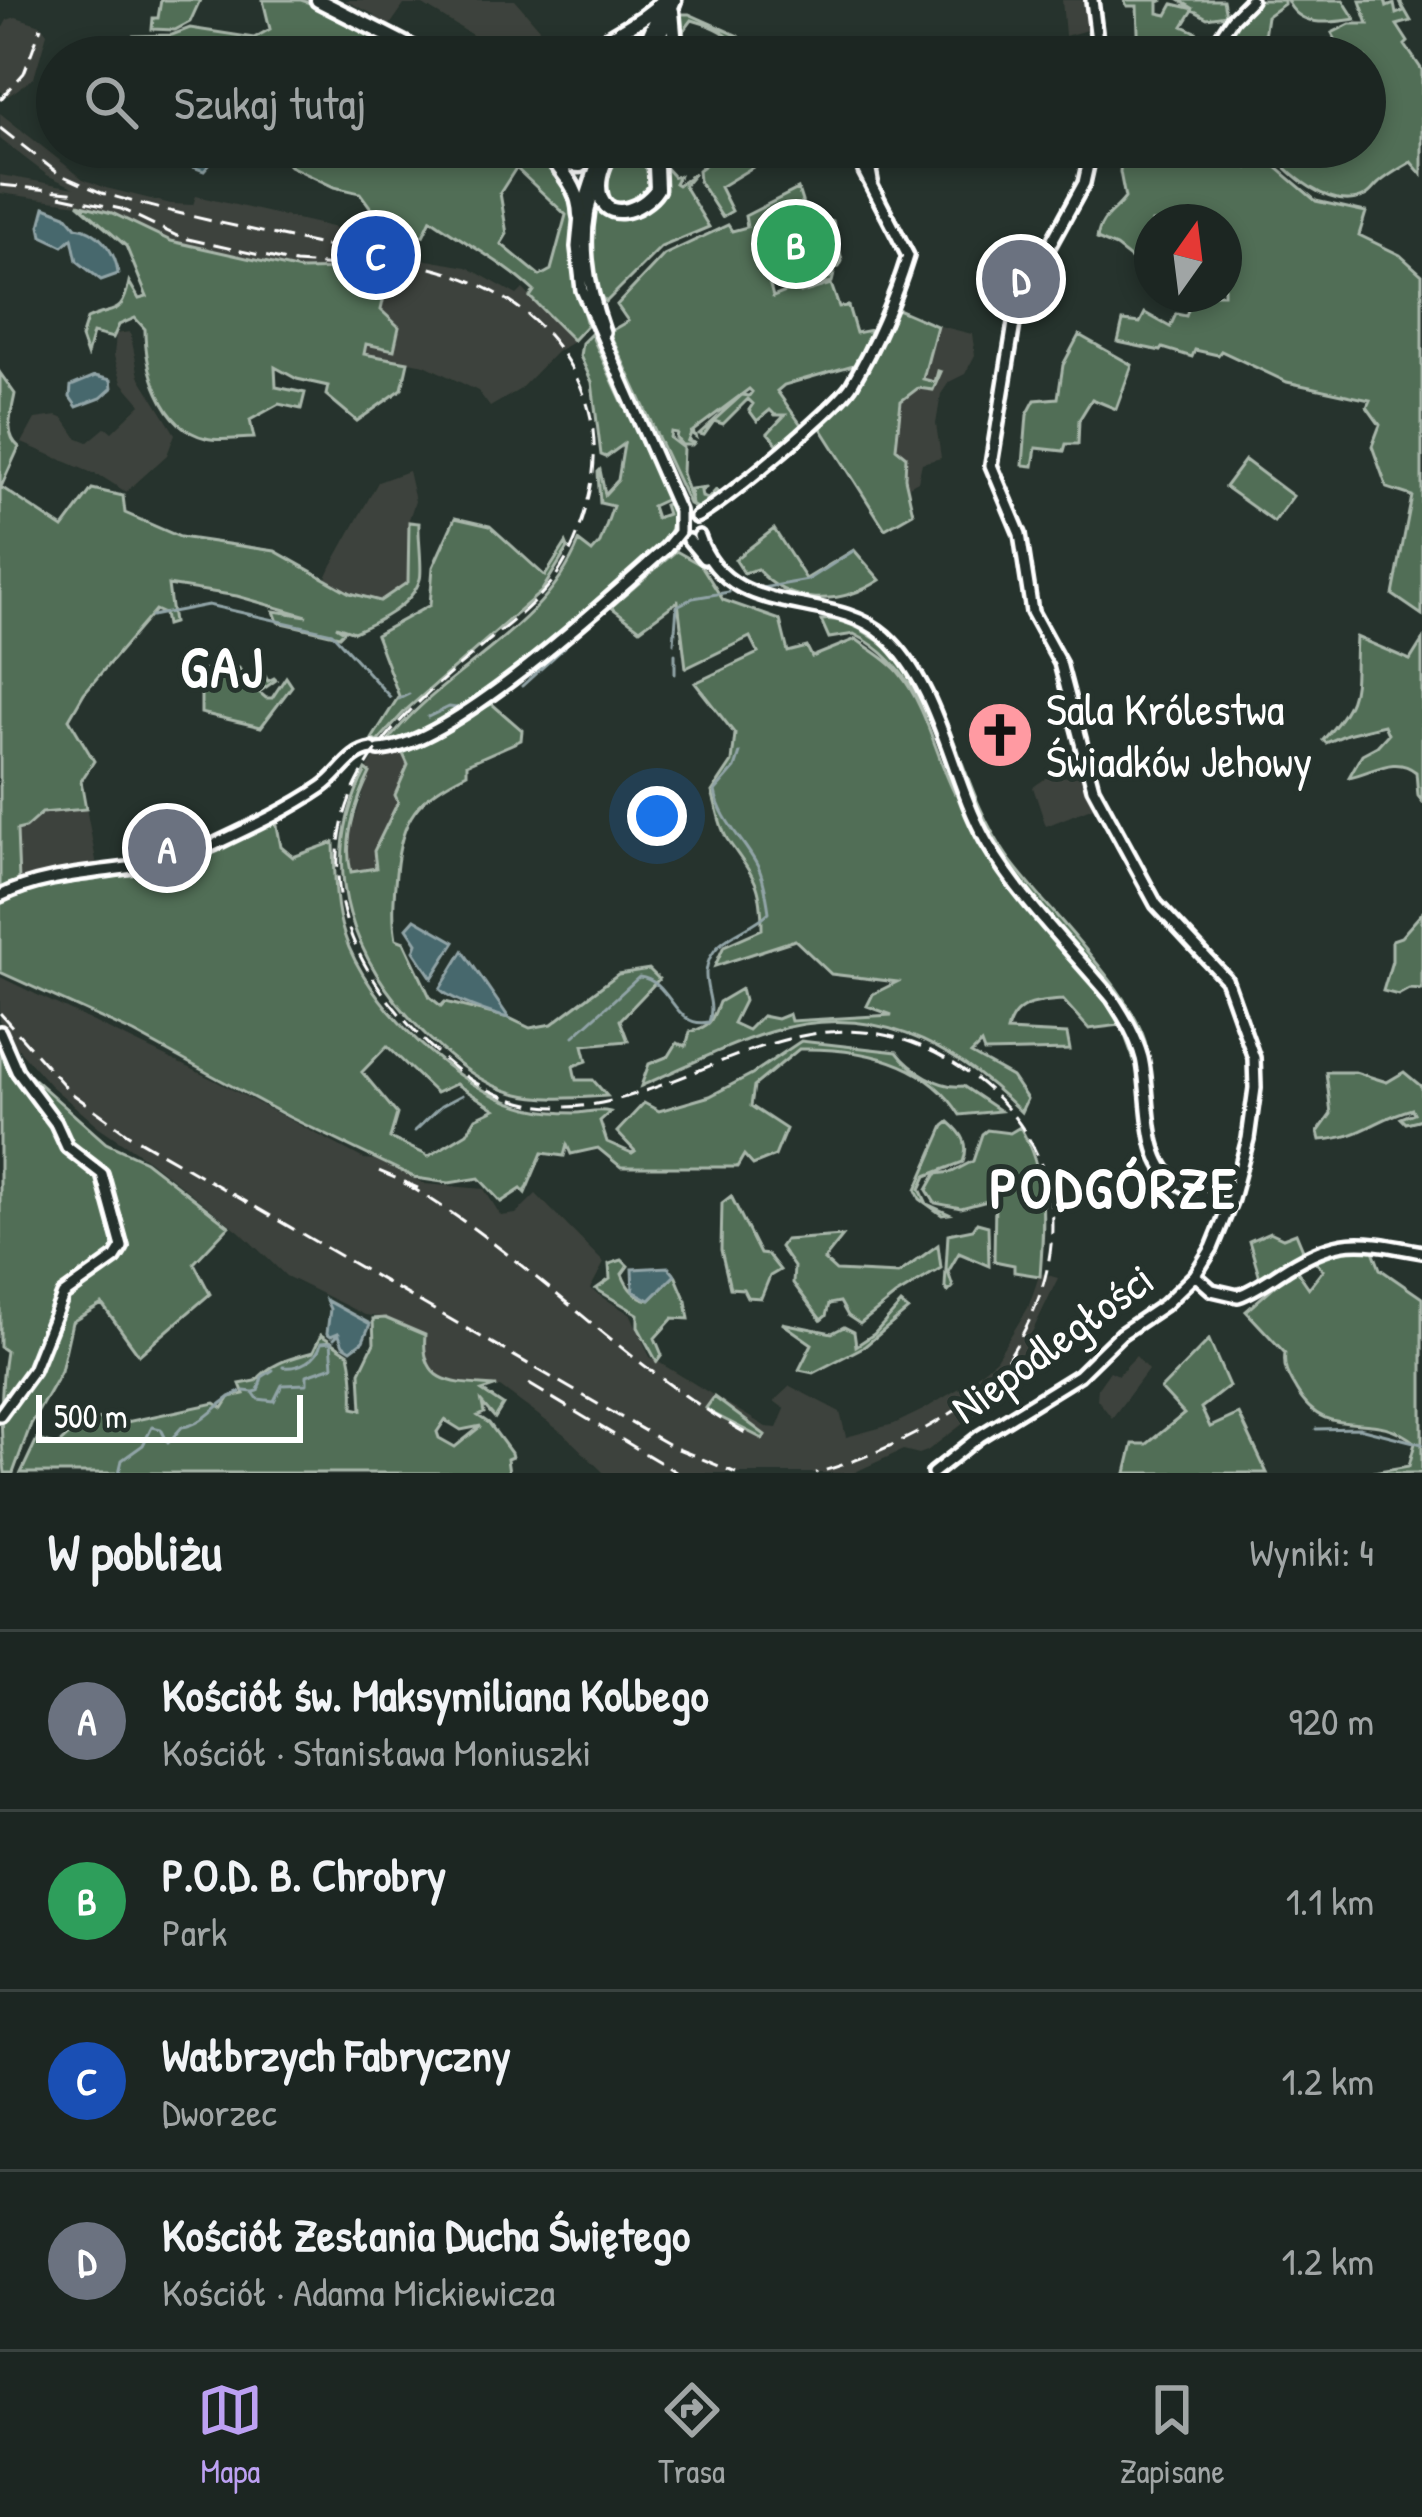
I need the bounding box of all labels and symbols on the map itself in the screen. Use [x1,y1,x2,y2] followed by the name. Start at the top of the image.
[757,199,835,289] pin: B
[1134,204,1242,312] north arrow
[337,210,415,300] pin: C
[982,234,1060,324] pin: D
[180,628,266,705] district label: GAJ
[1046,678,1312,791] place label: Sala Królestwa Świadków Jehowy
[965,700,1035,770] church icon: Sala Królestwa Świadków Jehowy
[627,786,687,846] your location
[128,803,206,893] pin: A
[989,1149,1239,1226] district label: PODGÓRZE
[938,1248,1165,1437] street label: Niepodległości
[36,1389,303,1442] scale bar

